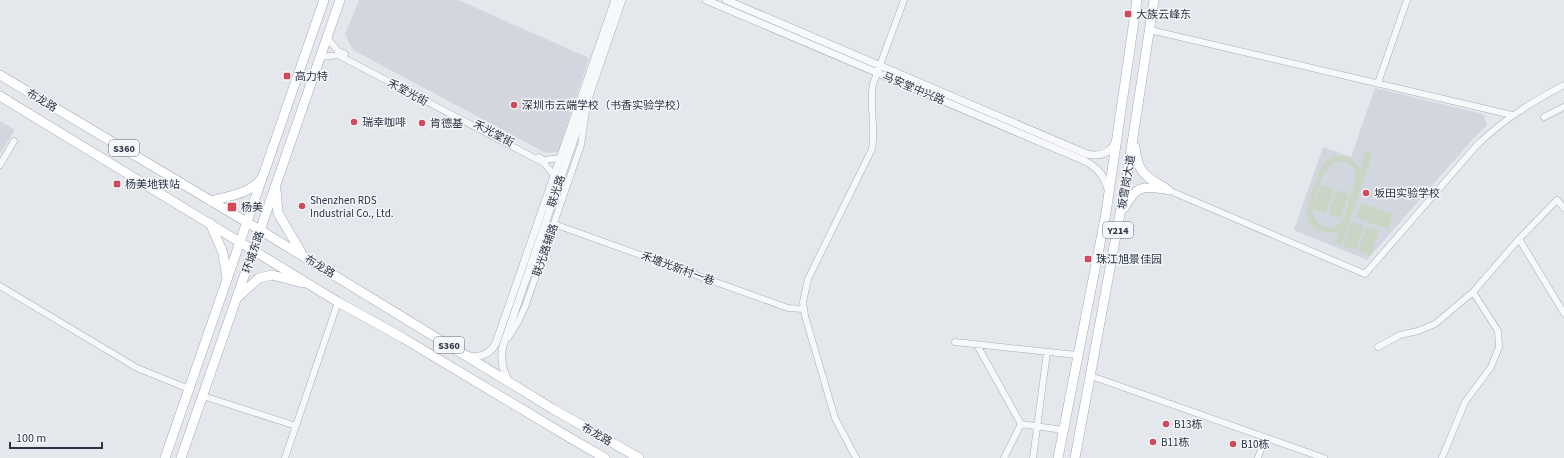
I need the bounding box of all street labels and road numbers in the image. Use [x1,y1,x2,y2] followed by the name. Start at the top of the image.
[880,69,947,108] street label: 马安堂中兴路
[385,75,431,109] street label: 禾堂光街
[24,86,60,115] street label: 布龙路
[471,116,517,150] street label: 禾光堂街
[109,140,139,156] road number: S360
[1114,154,1139,210] street label: 坂雪岗大道
[544,173,569,209] street label: 联光路
[529,222,562,279] street label: 联光路辅路
[1103,222,1133,238] road number: Y214
[239,229,268,275] street label: 环城东路
[639,248,717,289] street label: 禾塘光新村一巷
[302,252,338,281] street label: 布龙路
[434,337,464,353] road number: S360
[579,420,615,449] street label: 布龙路

